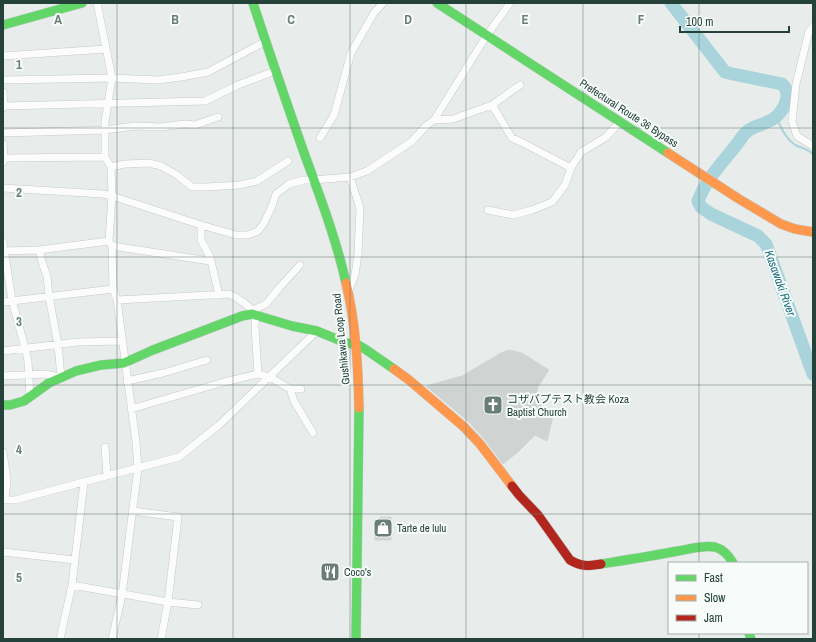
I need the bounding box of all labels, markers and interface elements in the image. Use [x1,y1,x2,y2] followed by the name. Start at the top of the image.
[680,8,789,34] scale bar
[54,11,62,28] text: A
[171,11,179,28] text: B
[287,11,295,28] text: C
[404,11,412,28] text: D
[521,11,529,28] text: E
[638,11,645,28] text: F
[686,14,713,30] text: 100 m
[16,56,22,73] text: 1
[577,76,681,150] street label: Prefectural Route 36 Bypass
[16,184,22,201] text: 2
[761,248,800,319] water label: Kasawaki River
[329,293,353,385] street label: Gushikawa Loop Road
[16,313,22,330] text: 3
[507,392,629,419] place label: コザバプテスト教会 Koza Baptist Church
[482,394,504,416] church icon: コザバプテスト教会 Koza Baptist Church
[16,441,22,458] text: 4
[372,517,394,539] shop icon: Tarte de lulu
[397,521,446,535] place label: Tarte de lulu
[319,561,341,583] restaurant icon: Coco's
[668,562,808,634] legend
[344,565,372,579] place label: Coco's
[16,569,22,586] text: 5
[704,570,723,586] text: Fast
[704,590,726,606] text: Slow
[704,610,723,626] text: Jam

